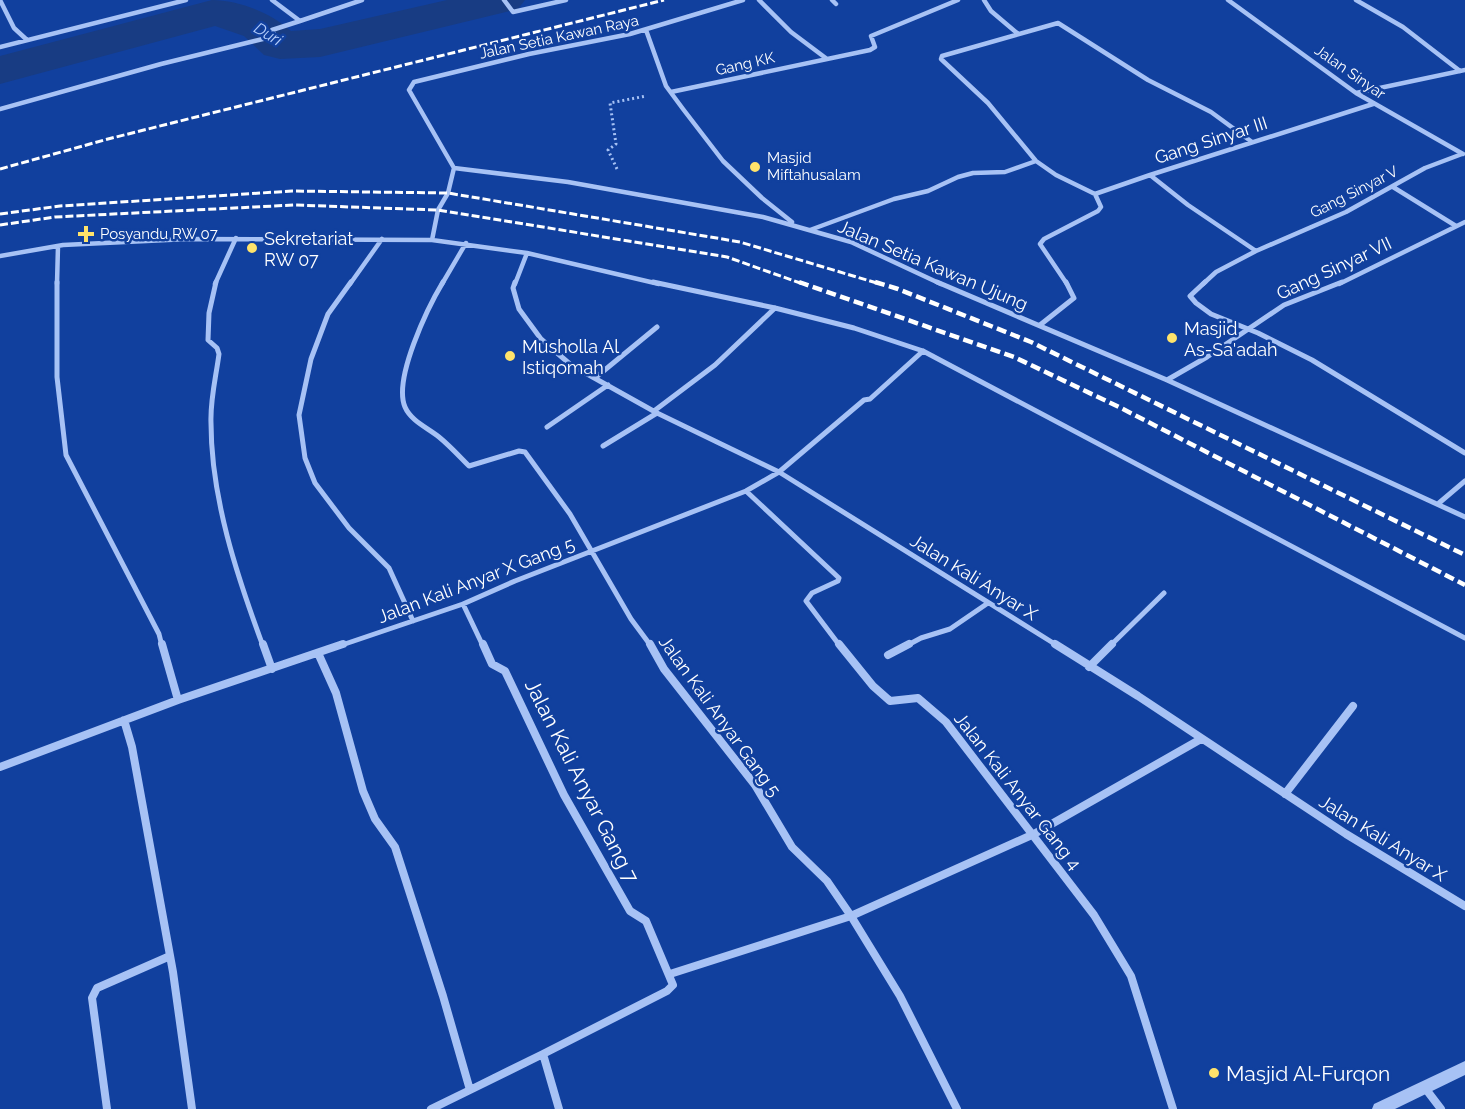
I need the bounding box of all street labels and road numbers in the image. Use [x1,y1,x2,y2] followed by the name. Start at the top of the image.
[478,11,640,63] street label: Jalan Setia Kawan Raya
[1311,41,1390,103] street label: Jalan Sinyar
[714,48,777,80] street label: Gang KK
[1152,112,1270,168] street label: Gang Sinyar III
[1307,162,1401,222] street label: Gang Sinyar V
[835,215,1031,315] street label: Jalan Setia Kawan Ujung
[1273,232,1395,304] street label: Gang Sinyar VII
[907,529,1042,625] street label: Jalan Kali Anyar X
[375,533,577,627] street label: Jalan Kali Anyar X Gang 5
[655,632,785,801] street label: Jalan Kali Anyar Gang 5
[520,675,645,888] street label: Jalan Kali Anyar Gang 7
[950,708,1086,874] street label: Jalan Kali Anyar Gang 4
[1316,790,1451,886] street label: Jalan Kali Anyar X

